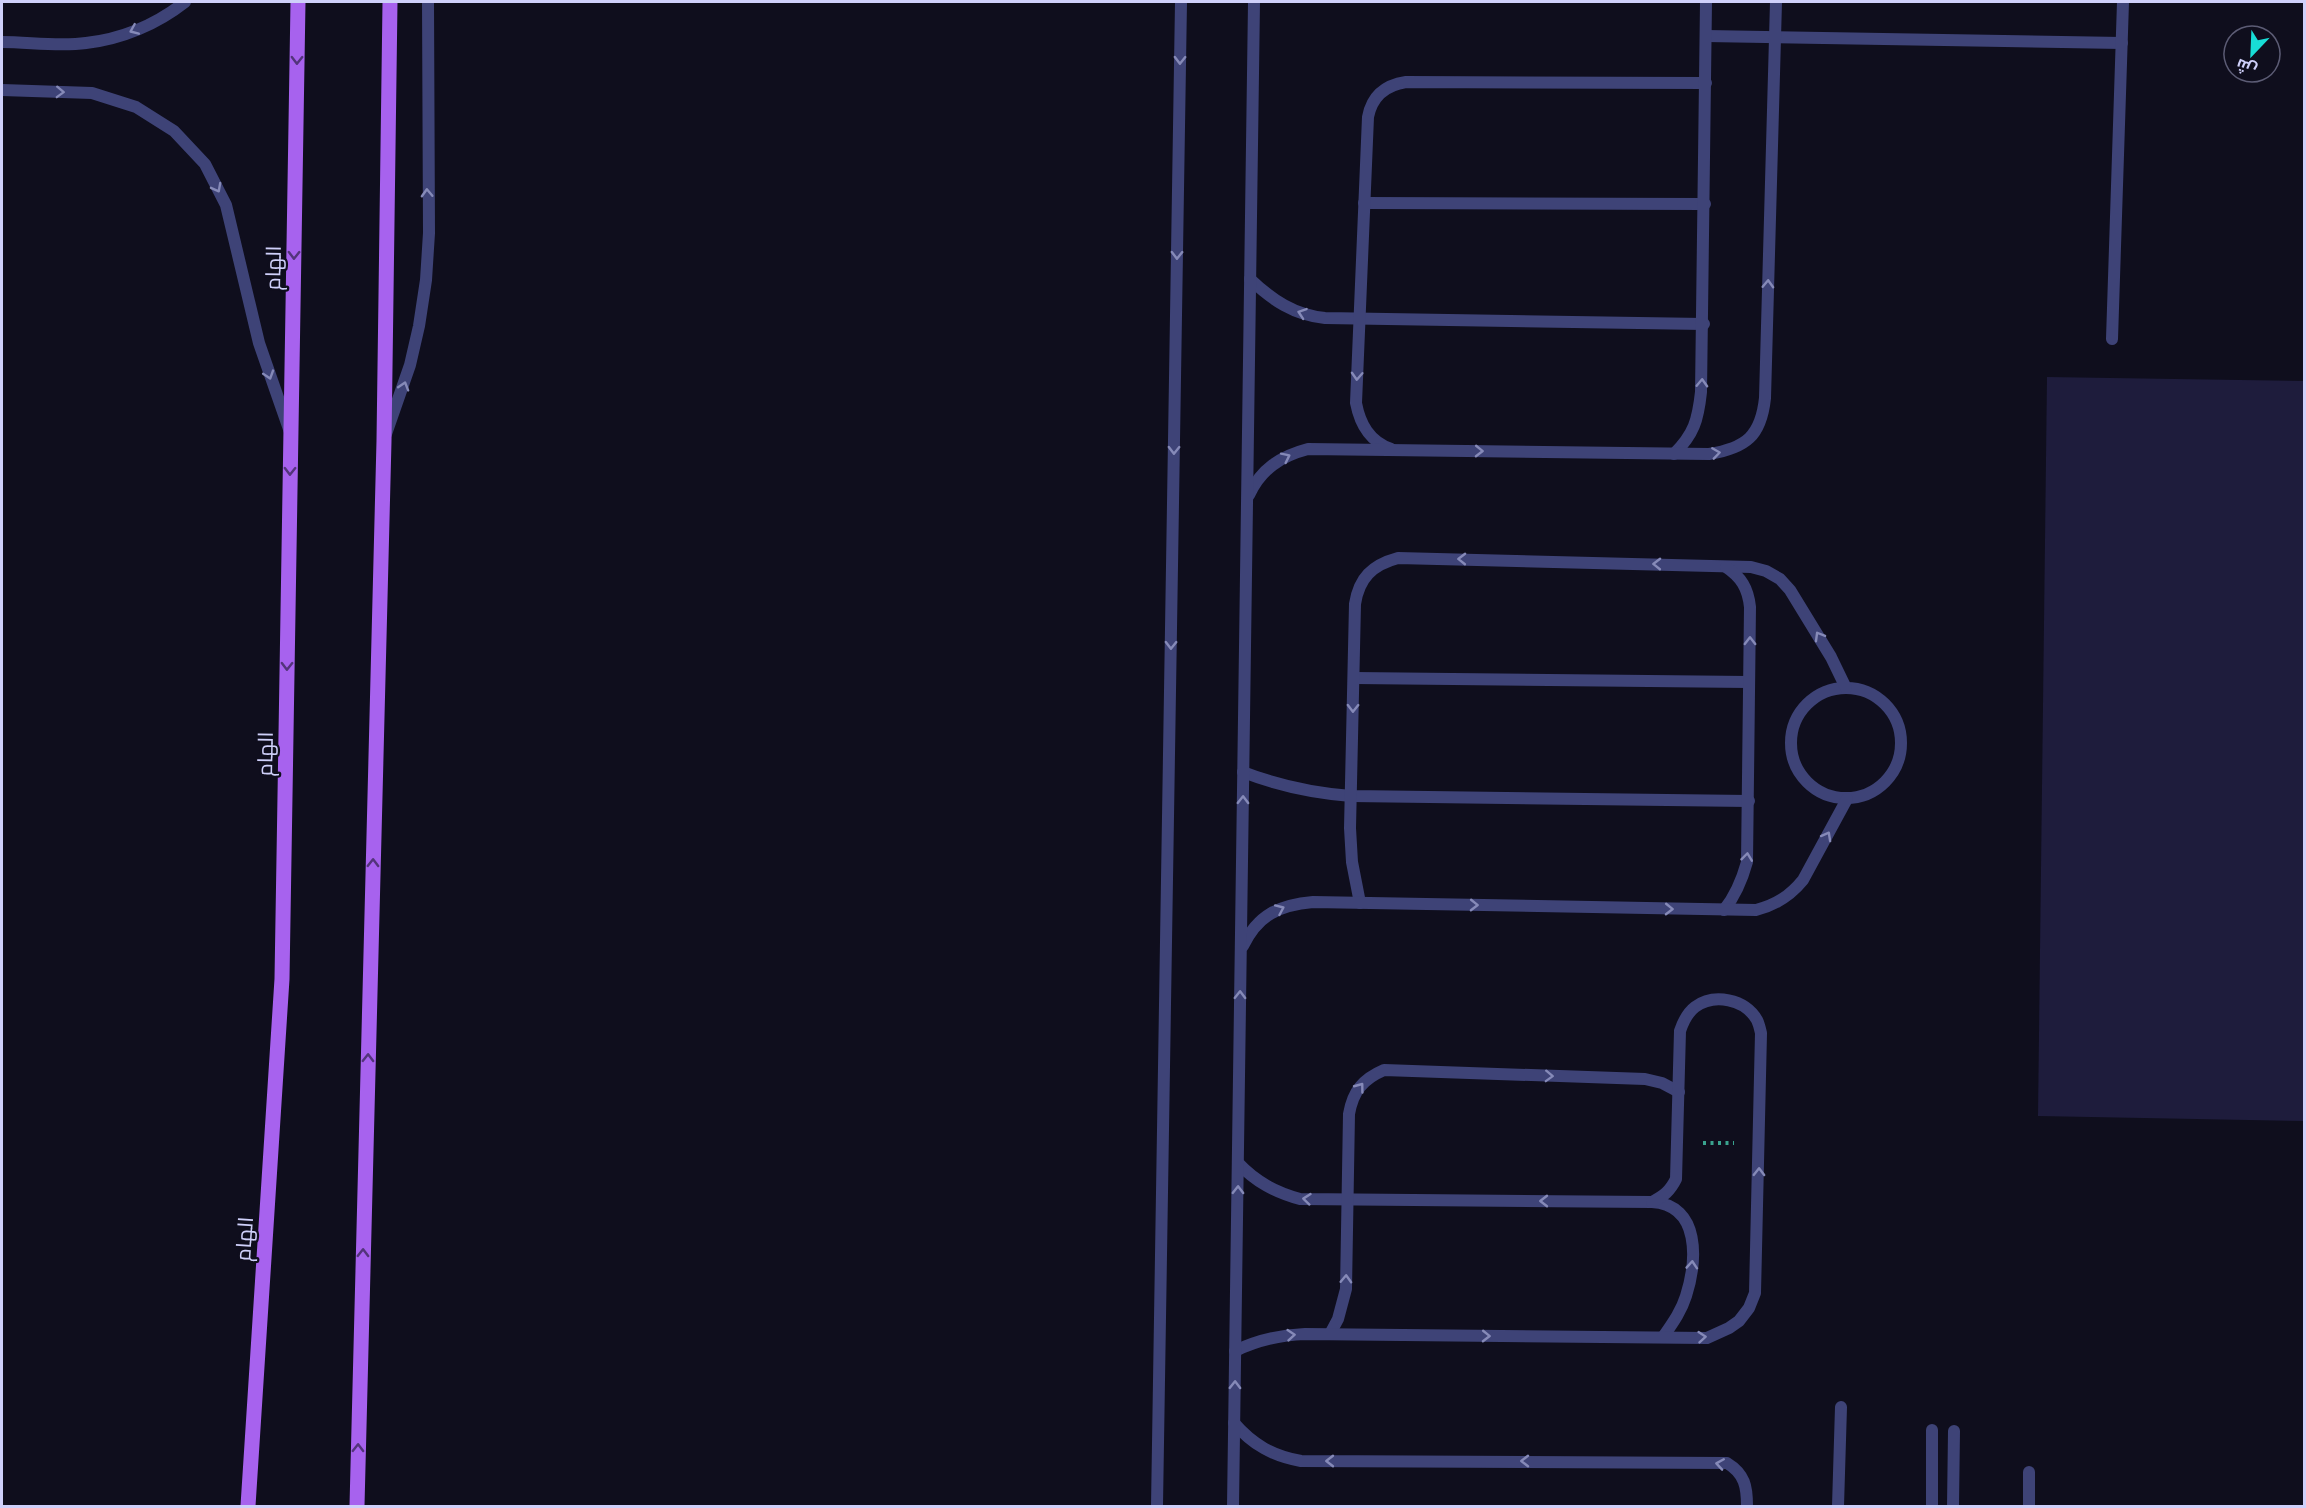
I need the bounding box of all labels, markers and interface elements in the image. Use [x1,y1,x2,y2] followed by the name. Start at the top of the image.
[130,23,141,35] one-way arrow
[2222,24,2282,84] north arrow
[291,55,303,64] one-way arrow
[1174,55,1186,64] one-way arrow
[2234,55,2259,79] text: ش
[55,85,64,98] one-way arrow
[210,181,221,192] one-way arrow
[421,189,434,198] one-way arrow
[261,245,288,291] street label: الهام
[288,250,300,259] one-way arrow
[1171,250,1183,259] one-way arrow
[1762,280,1774,289] one-way arrow
[1297,308,1308,321] one-way arrow
[262,369,274,380] one-way arrow
[1351,372,1364,381] one-way arrow
[1695,379,1708,388] one-way arrow
[397,381,409,392] one-way arrow
[1168,445,1180,454] one-way arrow
[1475,445,1484,458] one-way arrow
[1711,447,1721,459] one-way arrow
[1279,453,1290,464] one-way arrow
[284,466,296,475] one-way arrow
[1457,553,1466,565] one-way arrow
[1652,558,1661,570] one-way arrow
[1814,632,1826,642] one-way arrow
[1744,637,1756,646] one-way arrow
[1165,640,1177,649] one-way arrow
[281,661,293,670] one-way arrow
[1347,704,1359,713] one-way arrow
[253,731,280,777] street label: الهام
[1237,796,1249,805] one-way arrow
[1820,831,1831,842] one-way arrow
[1740,853,1752,862] one-way arrow
[367,859,379,868] one-way arrow
[1469,899,1478,912] one-way arrow
[1664,903,1673,915] one-way arrow
[1274,905,1285,917] one-way arrow
[1234,991,1247,1000] one-way arrow
[362,1054,374,1063] one-way arrow
[1545,1070,1554,1082] one-way arrow
[1353,1083,1364,1094] one-way arrow
[1753,1168,1765,1177] one-way arrow
[1231,1186,1244,1195] one-way arrow
[1302,1193,1311,1206] one-way arrow
[1539,1195,1548,1207] one-way arrow
[231,1216,260,1262] street label: الهام
[357,1249,369,1258] one-way arrow
[1685,1260,1698,1270] one-way arrow
[1340,1274,1353,1283] one-way arrow
[1286,1329,1295,1342] one-way arrow
[1481,1330,1490,1342] one-way arrow
[1697,1331,1706,1344] one-way arrow
[1229,1381,1241,1390] one-way arrow
[352,1444,364,1453] one-way arrow
[1325,1455,1334,1467] one-way arrow
[1520,1455,1529,1467] one-way arrow
[1715,1458,1724,1470] one-way arrow

